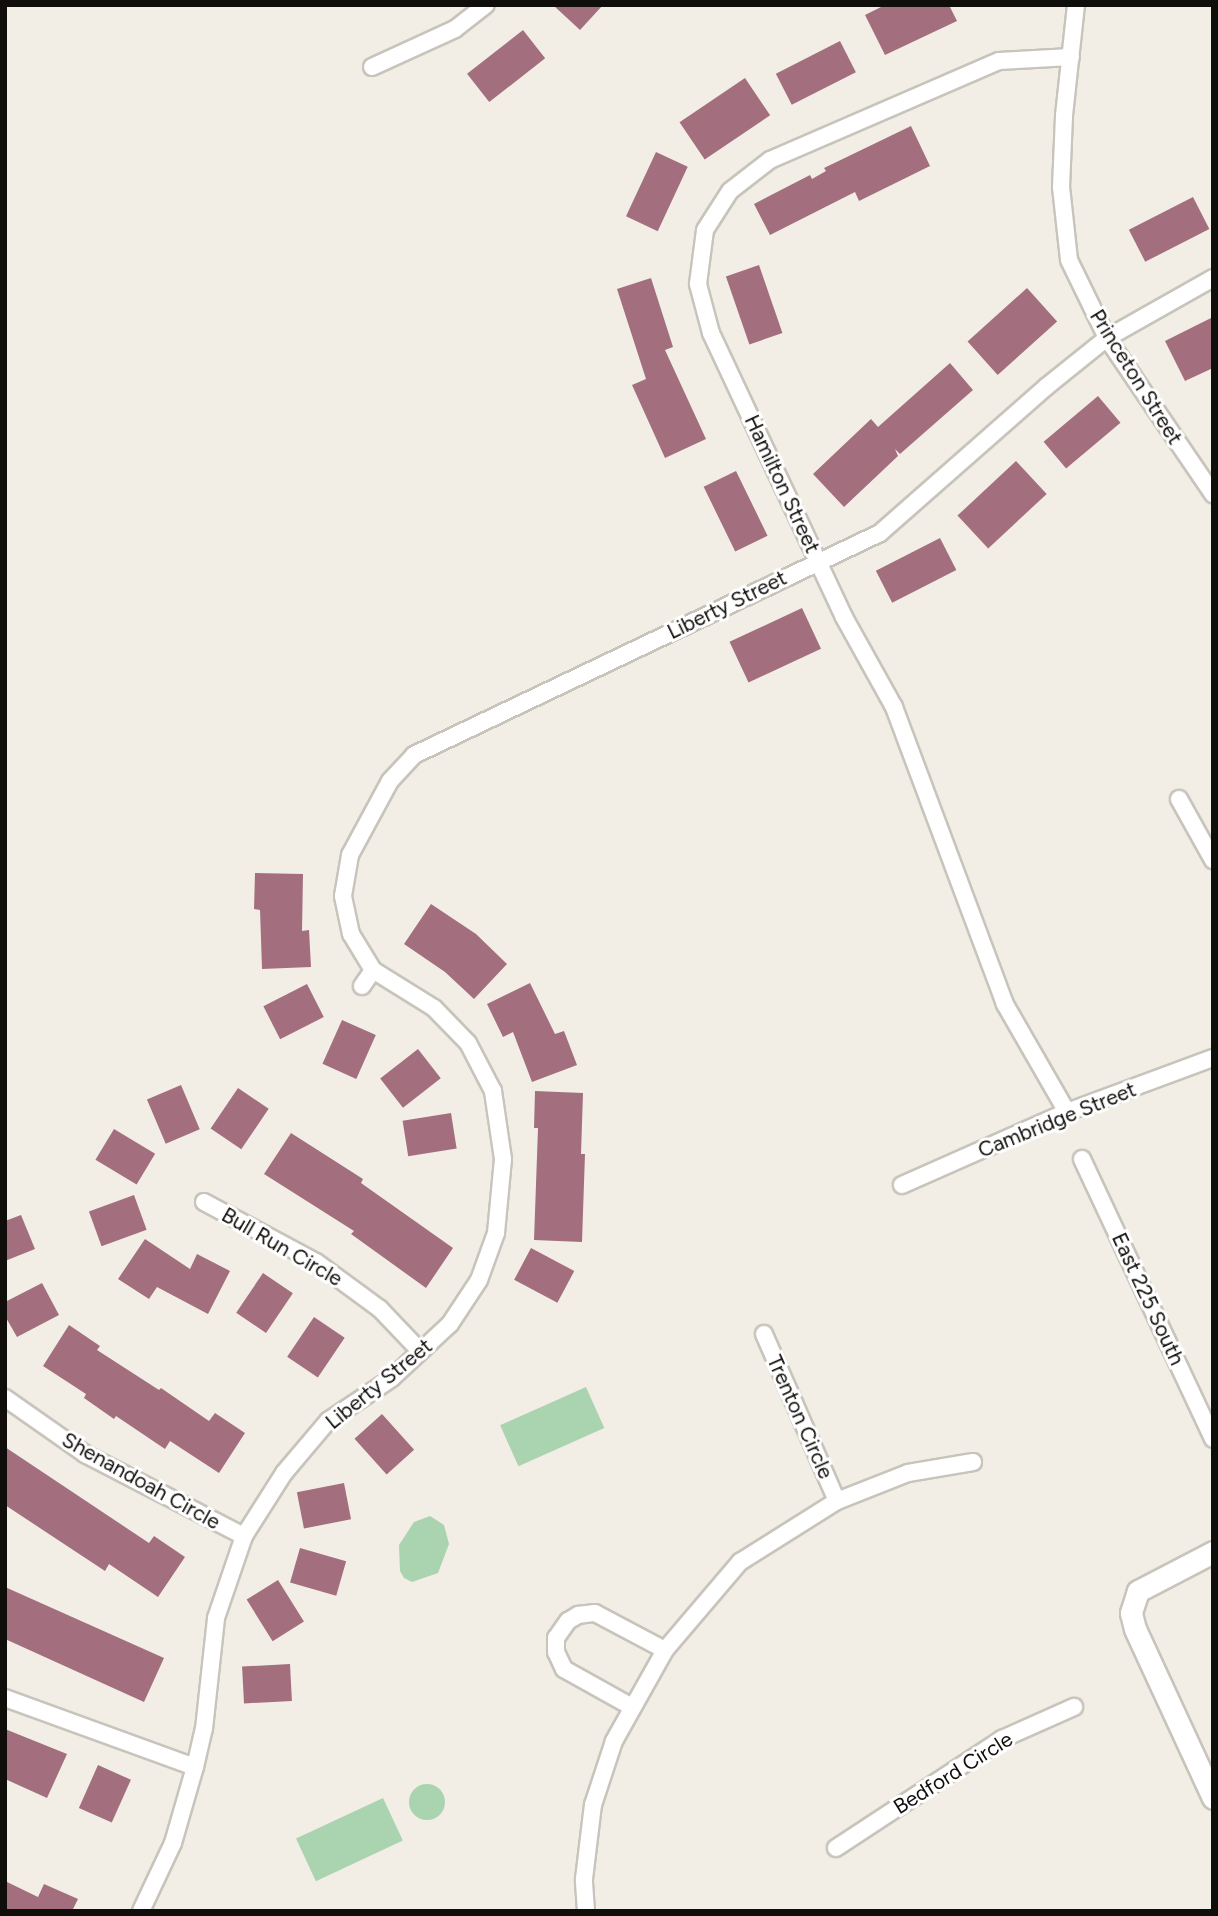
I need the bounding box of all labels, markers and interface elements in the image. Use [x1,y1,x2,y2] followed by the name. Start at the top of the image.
[1084,305,1188,449] street label: Princeton Street
[739,411,825,557] street label: Hamilton Street
[663,565,791,645] street label: Liberty Street
[974,1077,1140,1163] street label: Cambridge Street
[217,1202,347,1292] street label: Bull Run Circle
[1106,1229,1190,1369] street label: East 225 South
[321,1333,437,1435] street label: Liberty Street
[762,1351,838,1483] street label: Trenton Circle
[58,1427,224,1535] street label: Shenandoah Circle
[889,1726,1017,1820] street label: Bedford Circle

